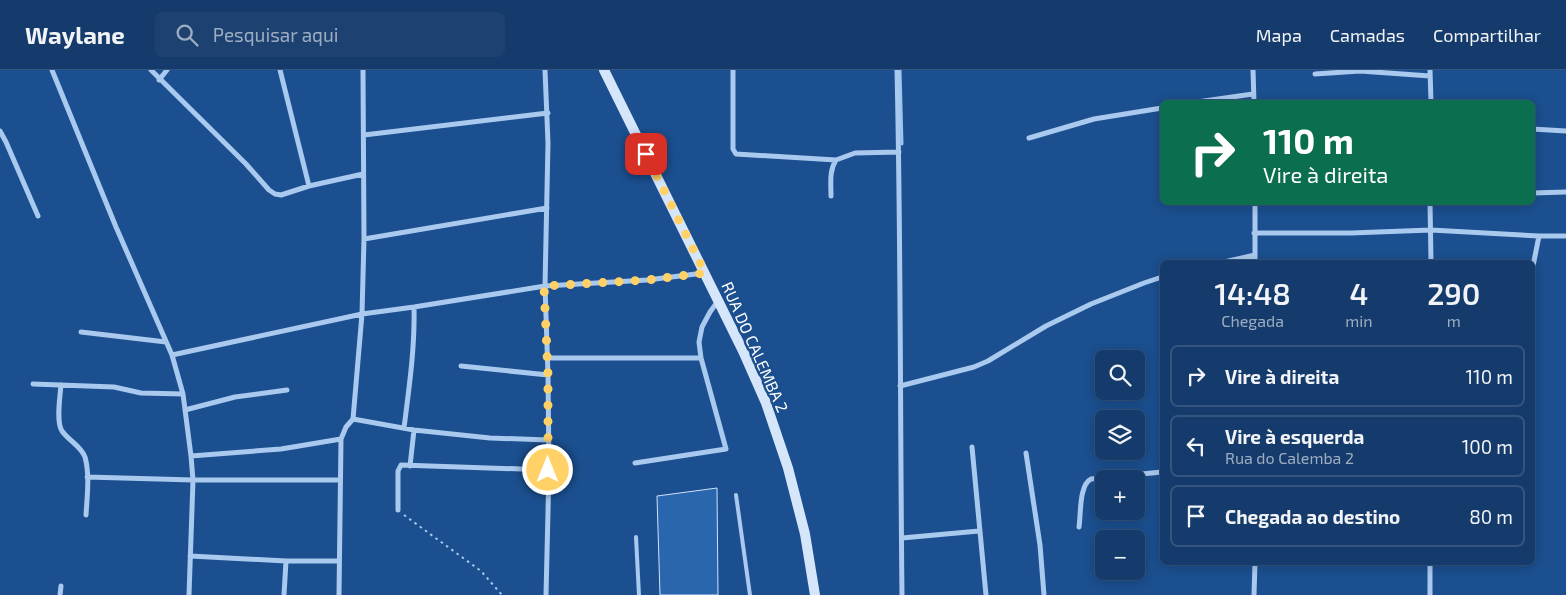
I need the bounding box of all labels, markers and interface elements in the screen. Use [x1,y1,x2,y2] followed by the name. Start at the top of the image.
[155,12,505,57] search box
[25,20,125,49] text: Waylane
[173,21,201,49] icon: search
[213,23,338,46] text: Pesquisar aqui
[1256,24,1302,46] text: Mapa
[1330,24,1405,46] text: Camadas
[1433,24,1541,46] text: Compartilhar
[1263,119,1354,161] text: 110 m
[1180,120,1245,185] icon: right
[625,133,667,175] pin
[632,140,660,168] icon: arrive
[1263,161,1388,187] text: Vire à direita
[1215,275,1291,311] text: 14:48
[1350,275,1368,311] text: 4
[1427,275,1480,311] text: 290
[718,279,793,415] street label: RUA DO CALEMBA 2
[1221,311,1284,330] text: Chegada
[1345,311,1373,330] text: min
[1447,311,1461,330] text: m
[1095,350,1145,580] map controls
[1095,350,1145,400] button: search
[1182,362,1210,390] icon: right
[1225,365,1339,388] text: Vire à direita
[1466,365,1513,388] text: 110 m
[1095,410,1145,460] button: layers
[1225,425,1364,448] text: Vire à esquerda
[1182,432,1210,460] icon: left
[1462,435,1513,458] text: 100 m
[521,443,573,495] position arrow
[1225,448,1354,467] text: Rua do Calemba 2
[1095,470,1145,520] button: +
[1182,502,1210,530] icon: arrive
[1225,505,1400,528] text: Chegada ao destino
[1469,505,1513,528] text: 80 m
[1095,530,1145,580] button: −

